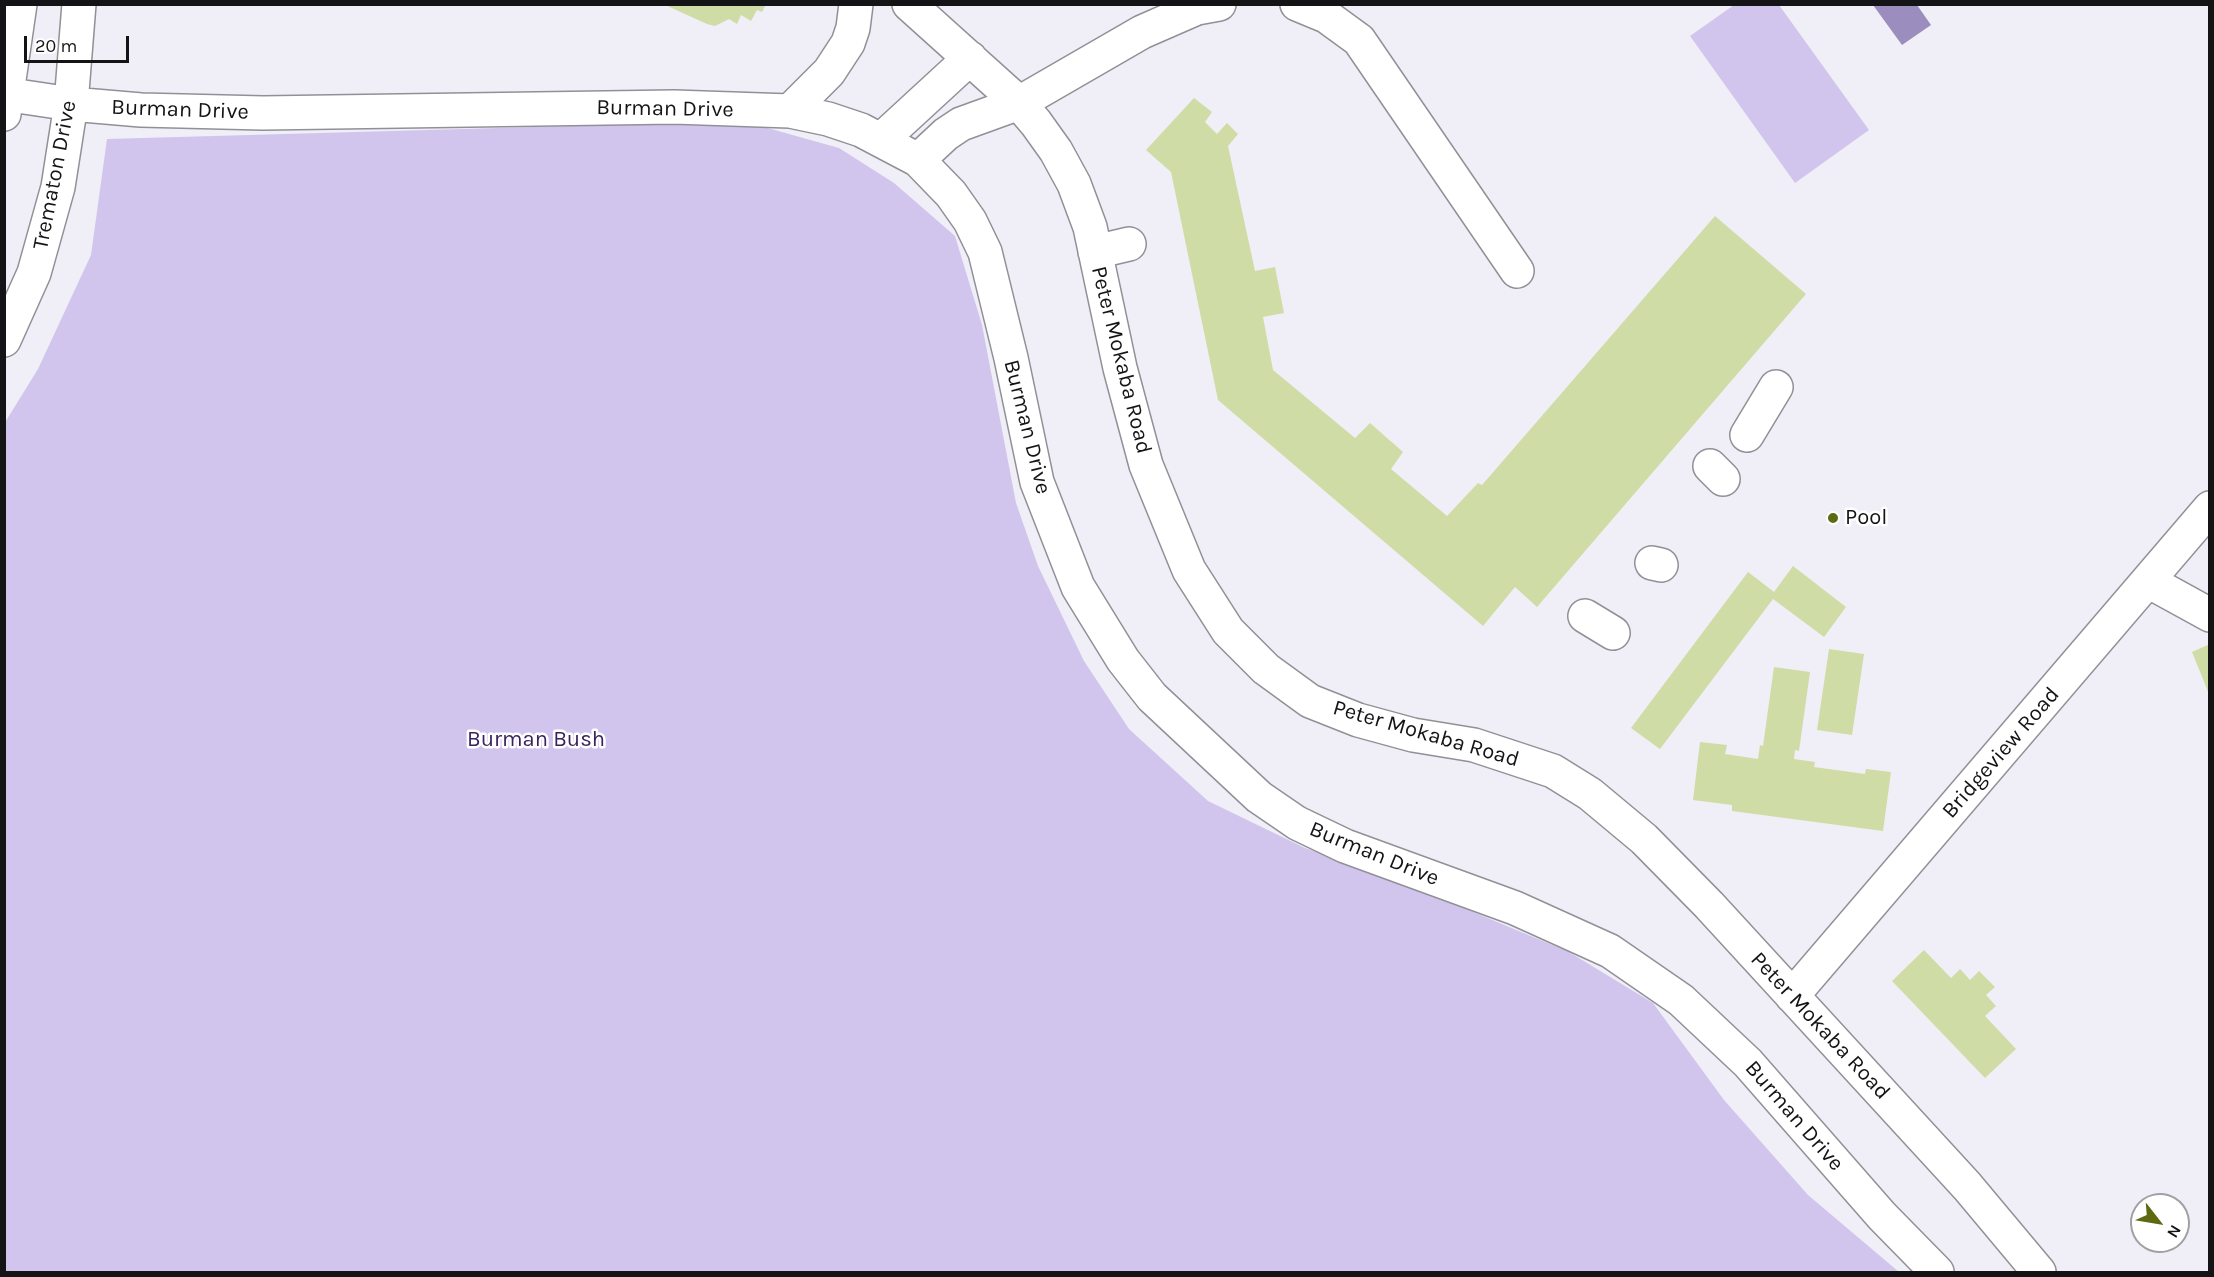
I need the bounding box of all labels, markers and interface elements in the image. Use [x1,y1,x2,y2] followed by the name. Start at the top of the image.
[27,24,132,62] scale bar
[35,35,77,57] text: 20 m
[111,94,249,126] street label: Burman Drive
[596,95,734,123] street label: Burman Drive
[28,98,82,252] street label: Trematon Drive
[1085,263,1157,457] street label: Peter Mokaba Road
[998,357,1056,497] street label: Burman Drive
[1845,505,1887,531] place label: Pool
[1826,511,1840,525] marker: Pool
[1937,682,2065,824] street label: Bridgeview Road
[1330,695,1522,773] street label: Peter Mokaba Road
[467,727,605,753] park label: Burman Bush
[1305,816,1443,892] street label: Burman Drive
[1745,947,1895,1105] street label: Peter Mokaba Road
[1739,1055,1849,1177] street label: Burman Drive
[2130,1193,2190,1253] north arrow
[2163,1222,2185,1241] text: N

